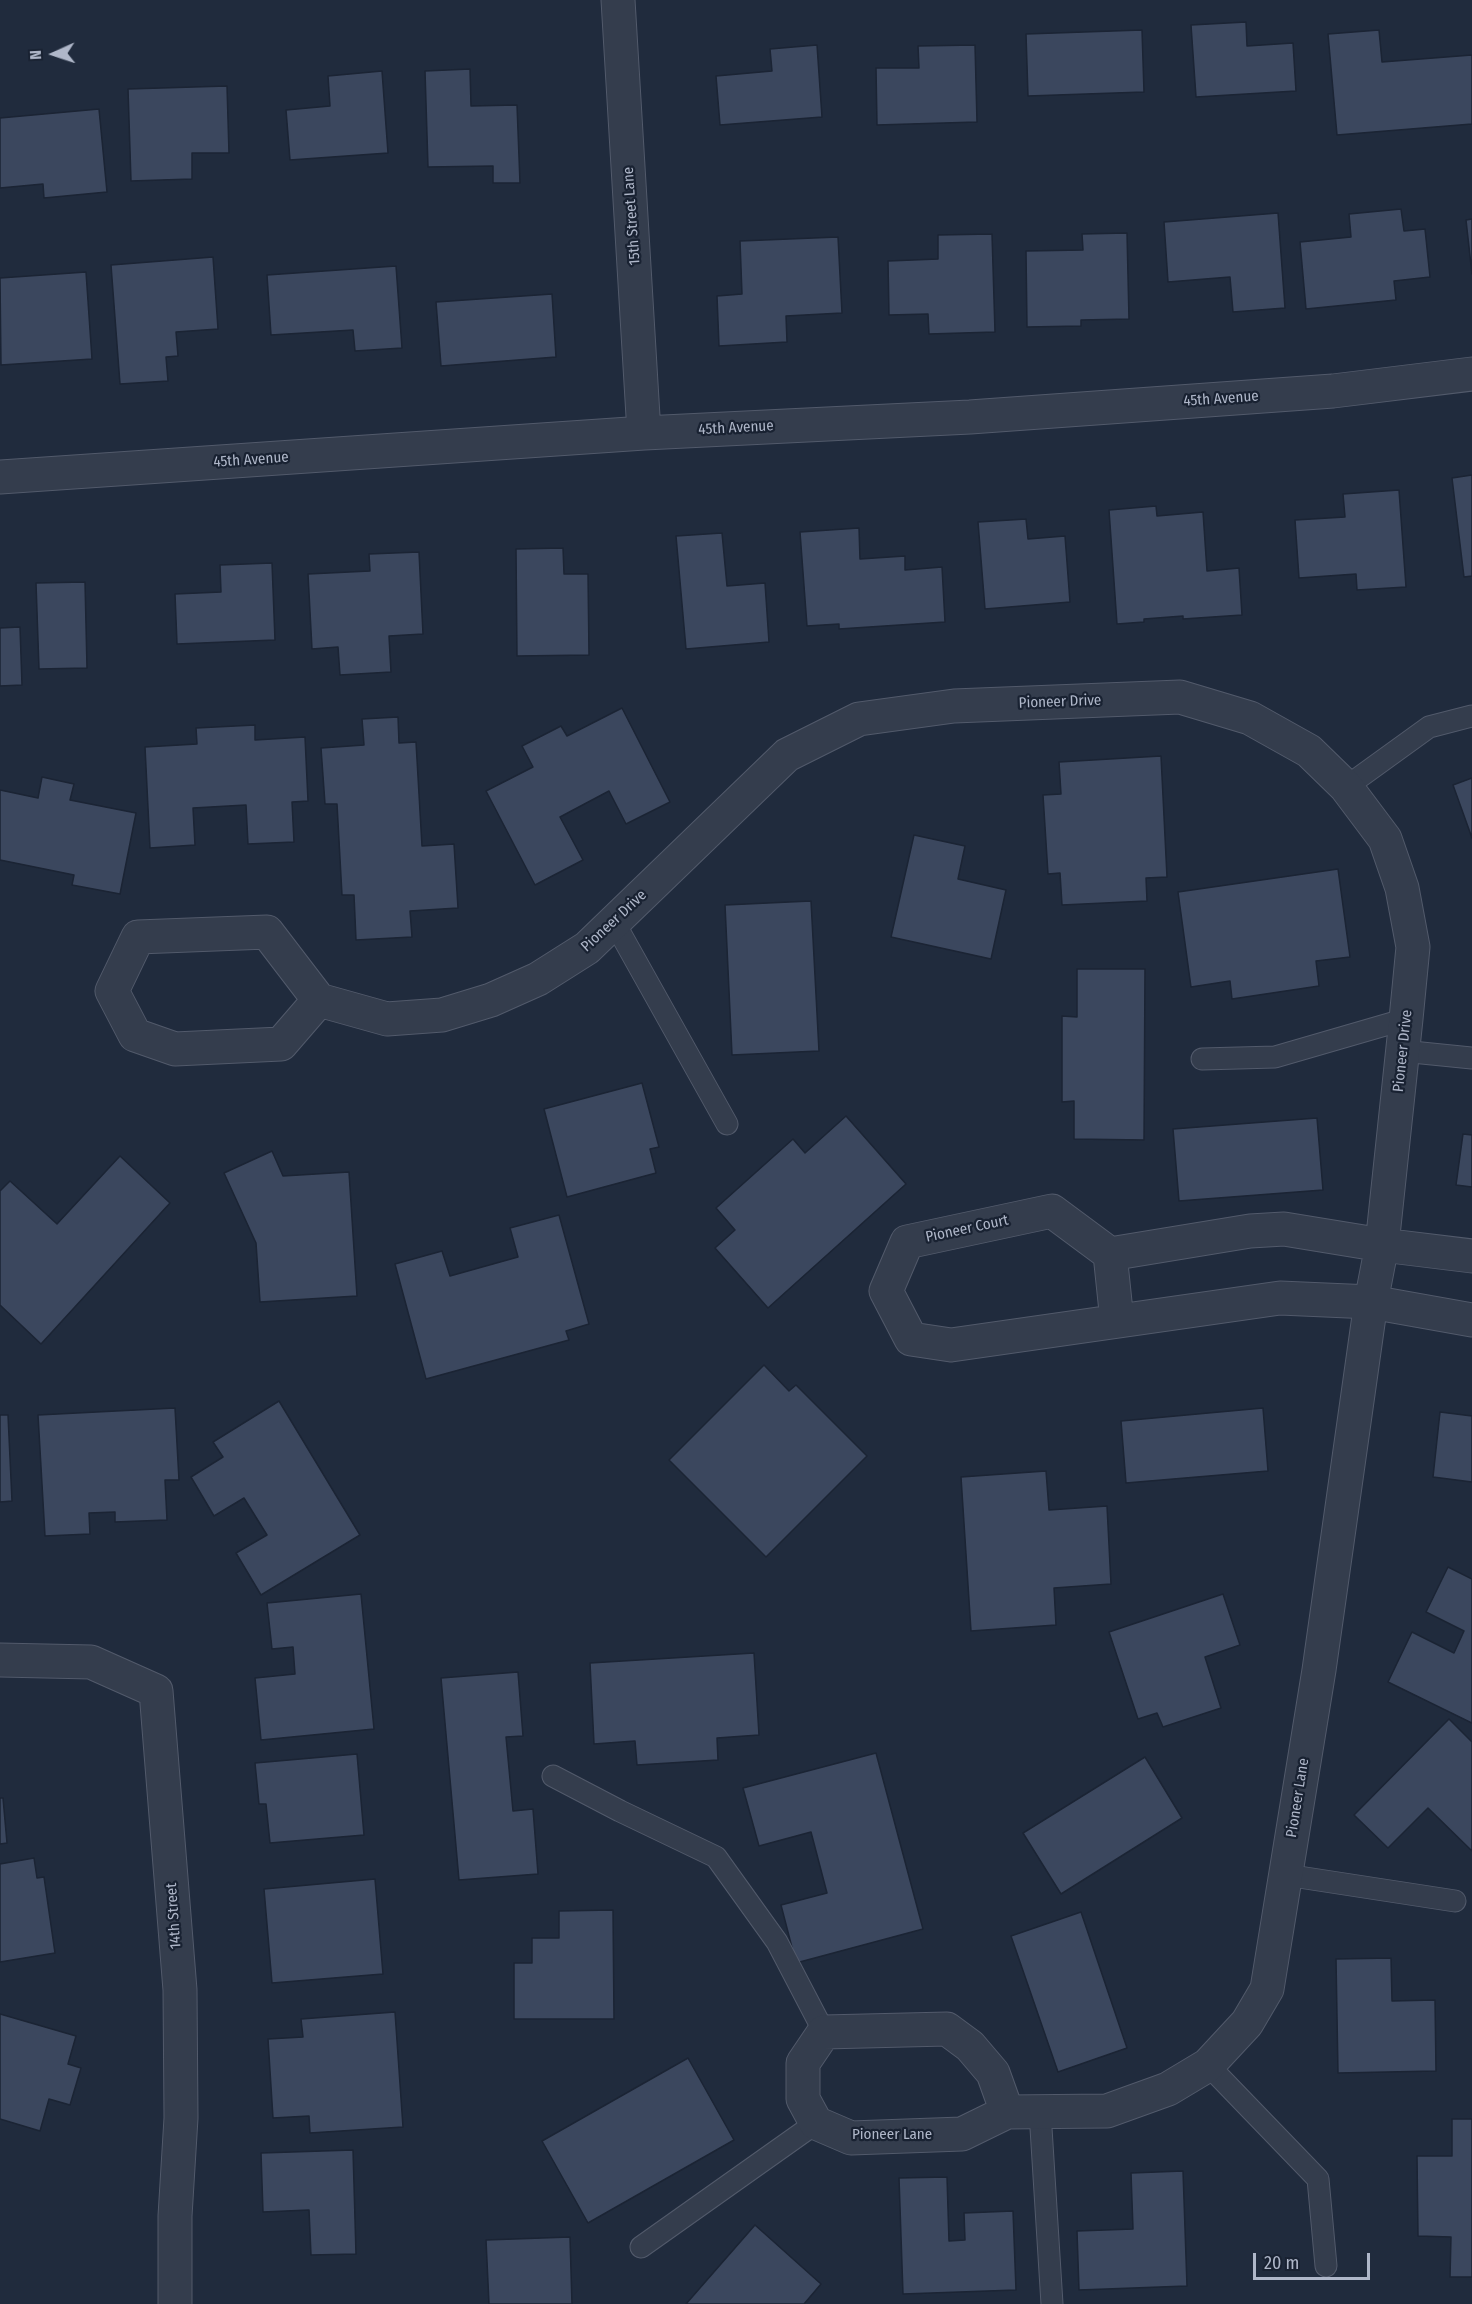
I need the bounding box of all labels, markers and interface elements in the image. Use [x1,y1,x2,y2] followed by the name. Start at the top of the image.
[24,24,84,84] north arrow
[26,50,45,60] text: N
[620,166,644,266] street label: 15th Street Lane
[1183,387,1259,411] street label: 45th Avenue
[698,417,774,439] street label: 45th Avenue
[213,448,289,472] street label: 45th Avenue
[1018,692,1102,712] street label: Pioneer Drive
[578,886,650,956] street label: Pioneer Drive
[1390,1009,1416,1093] street label: Pioneer Drive
[924,1211,1010,1247] street label: Pioneer Court
[1283,1757,1313,1839] street label: Pioneer Lane
[163,1882,185,1950] street label: 14th Street
[852,2126,932,2144] street label: Pioneer Lane
[1256,2241,1373,2279] scale bar
[1264,2252,1299,2274] text: 20 m

